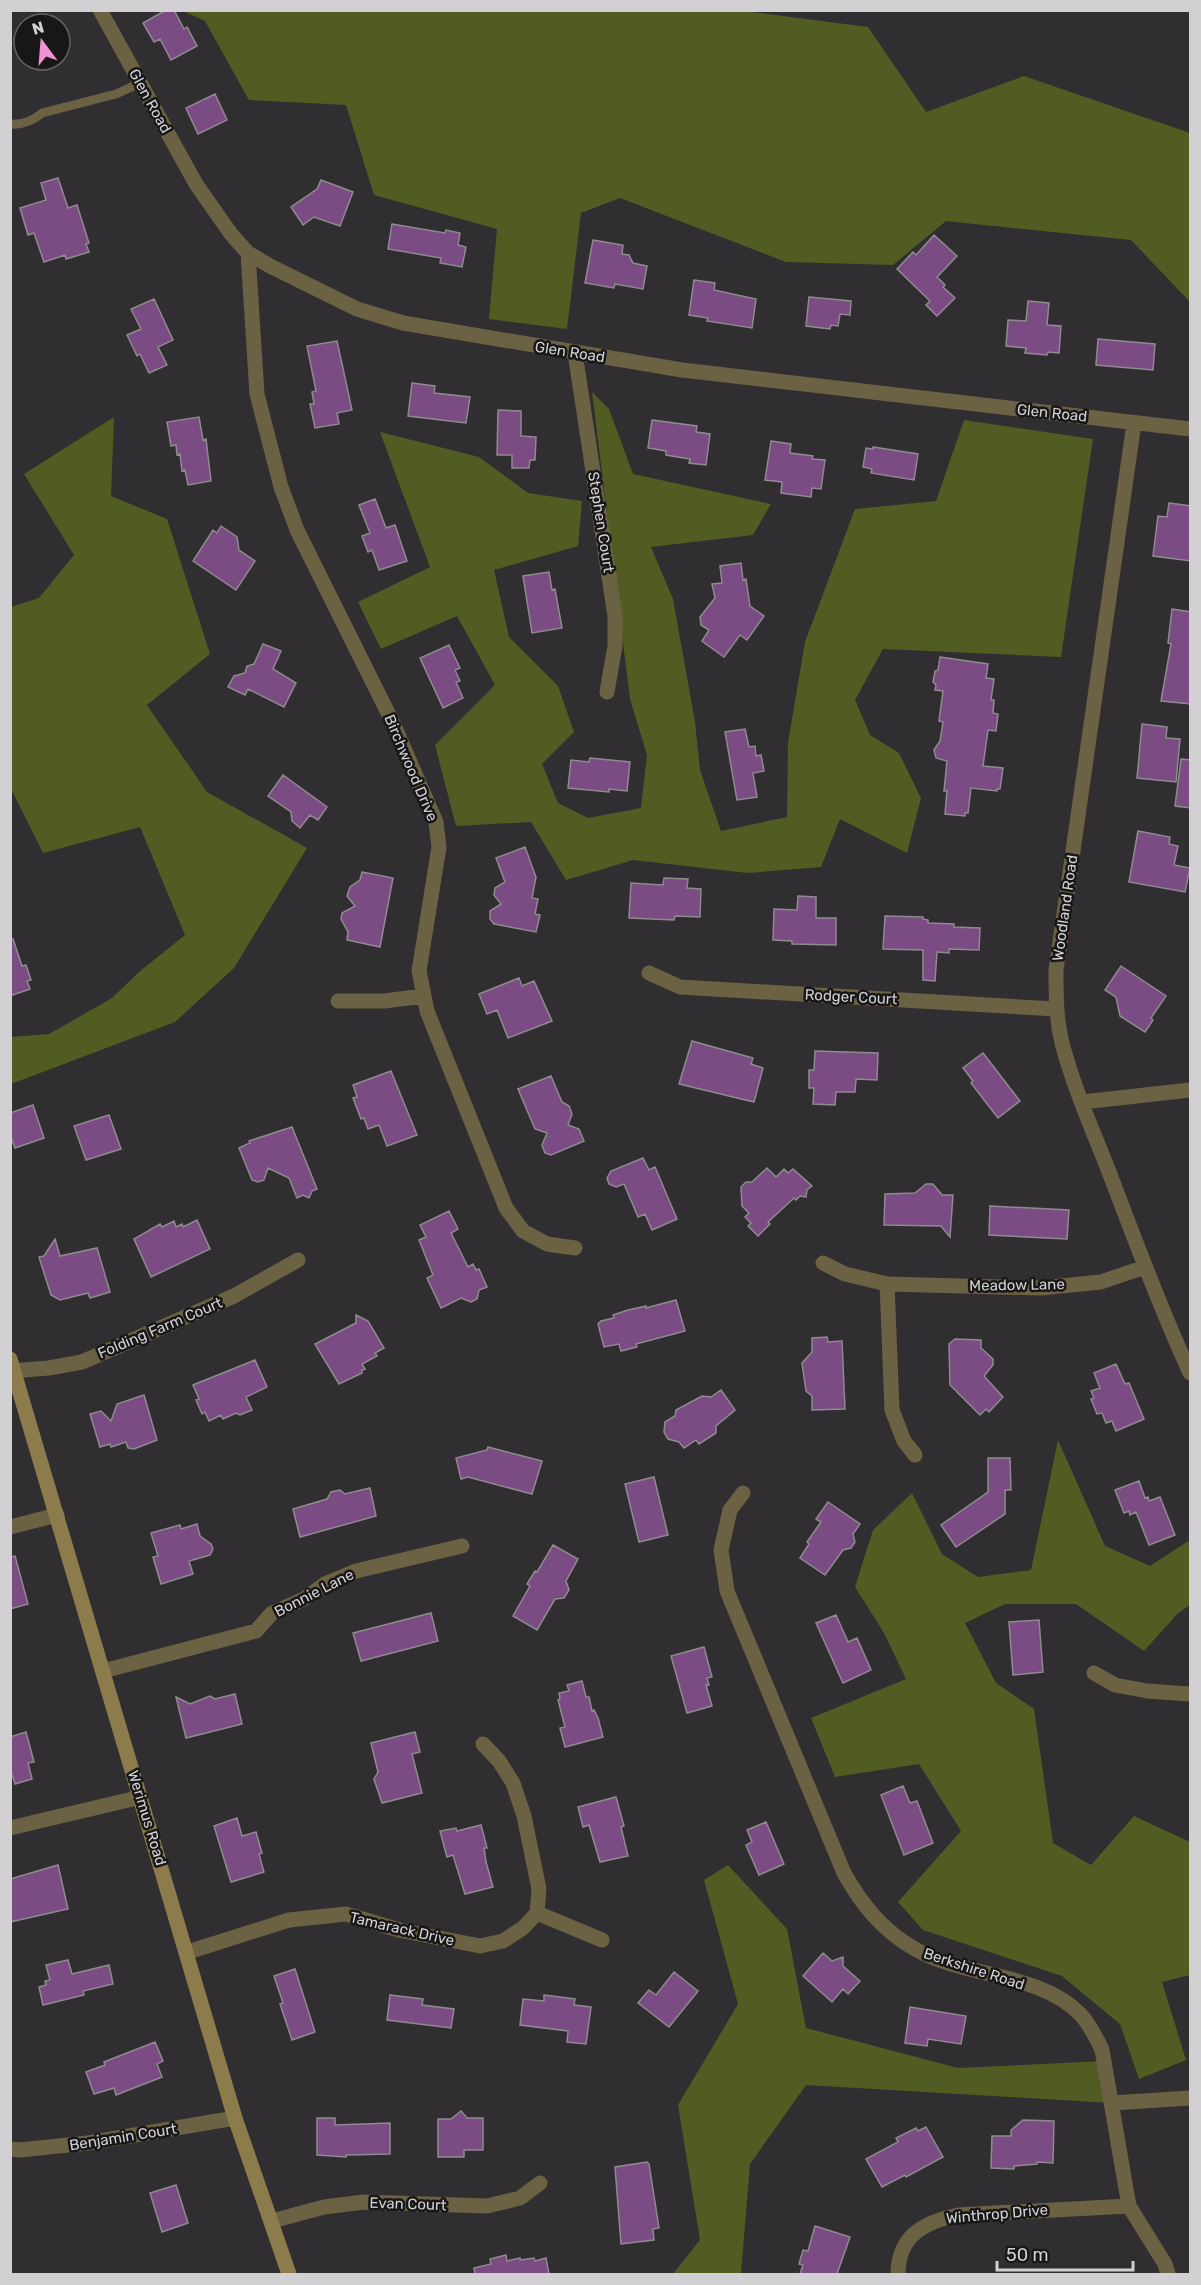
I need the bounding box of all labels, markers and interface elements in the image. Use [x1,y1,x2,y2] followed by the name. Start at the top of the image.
[12,12,72,72] north arrow
[30,17,46,39] text: N
[125,66,175,136] street label: Glen Road
[534,338,606,366] street label: Glen Road
[1016,400,1088,426] street label: Glen Road
[584,470,618,574] street label: Stephen Court
[380,712,442,824] street label: Birchwood Drive
[1049,854,1081,962] street label: Woodland Road
[804,986,898,1008] street label: Rodger Court
[969,1275,1065,1295] street label: Meadow Lane
[95,1294,225,1362] street label: Folding Farm Court
[271,1565,357,1621] street label: Bonnie Lane
[124,1768,170,1868] street label: Werimus Road
[348,1908,456,1950] street label: Tamarack Drive
[921,1944,1027,1994] street label: Berkshire Road
[68,2120,178,2154] street label: Benjamin Court
[369,2194,447,2214] street label: Evan Court
[945,2201,1049,2227] street label: Winthrop Drive
[997,2234,1134,2272] scale bar
[1006,2244,1049,2266] text: 50 m

